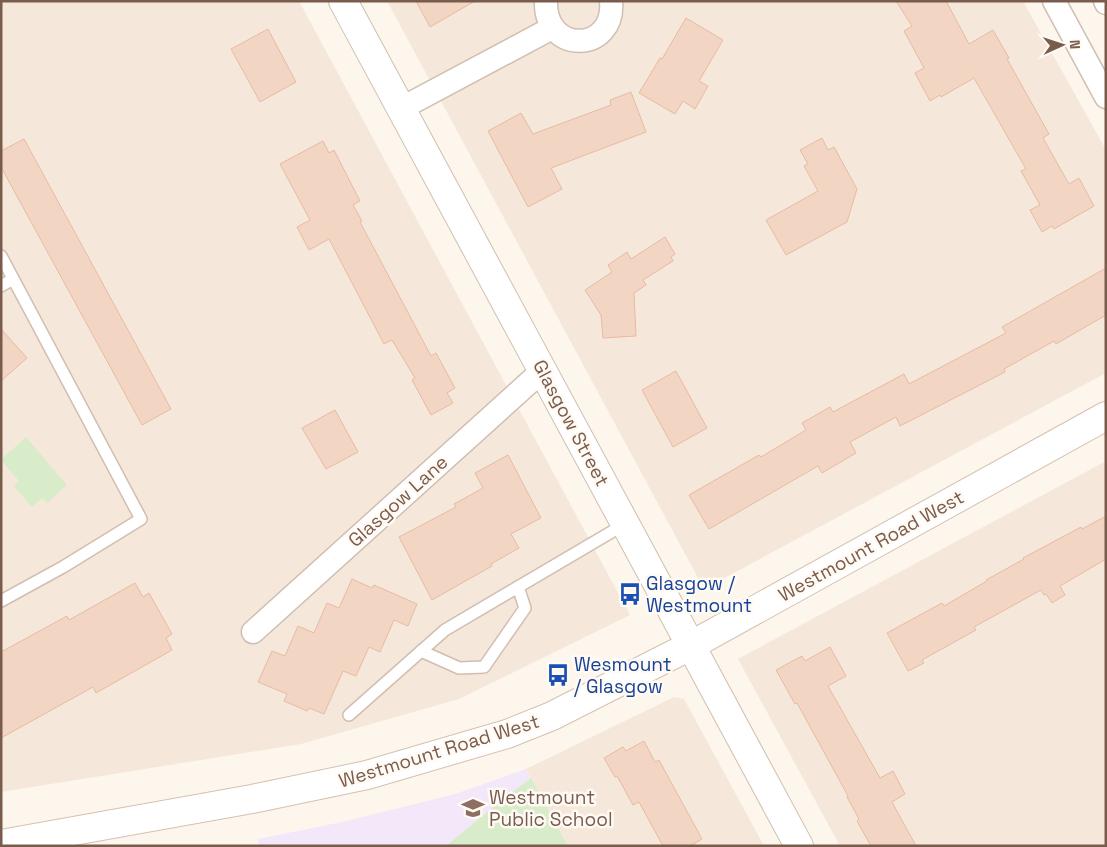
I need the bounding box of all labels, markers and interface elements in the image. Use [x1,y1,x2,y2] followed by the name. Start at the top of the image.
[1037,20,1087,70] north arrow
[1066,39,1084,49] text: N
[527,355,615,491] street label: Glasgow Street
[343,450,453,552] street label: Glasgow Lane
[774,485,968,607] street label: Westmount Road West
[646,571,752,618] place label: Glasgow / Westmount
[617,581,643,607] bus stop icon: Glasgow / Westmount
[574,652,671,699] place label: Wesmount / Glasgow
[545,662,571,688] bus stop icon: Wesmount / Glasgow
[336,709,542,793] street label: Westmount Road West
[489,785,613,832] place label: Westmount Public School
[460,795,486,821] school or university icon: Westmount Public School

